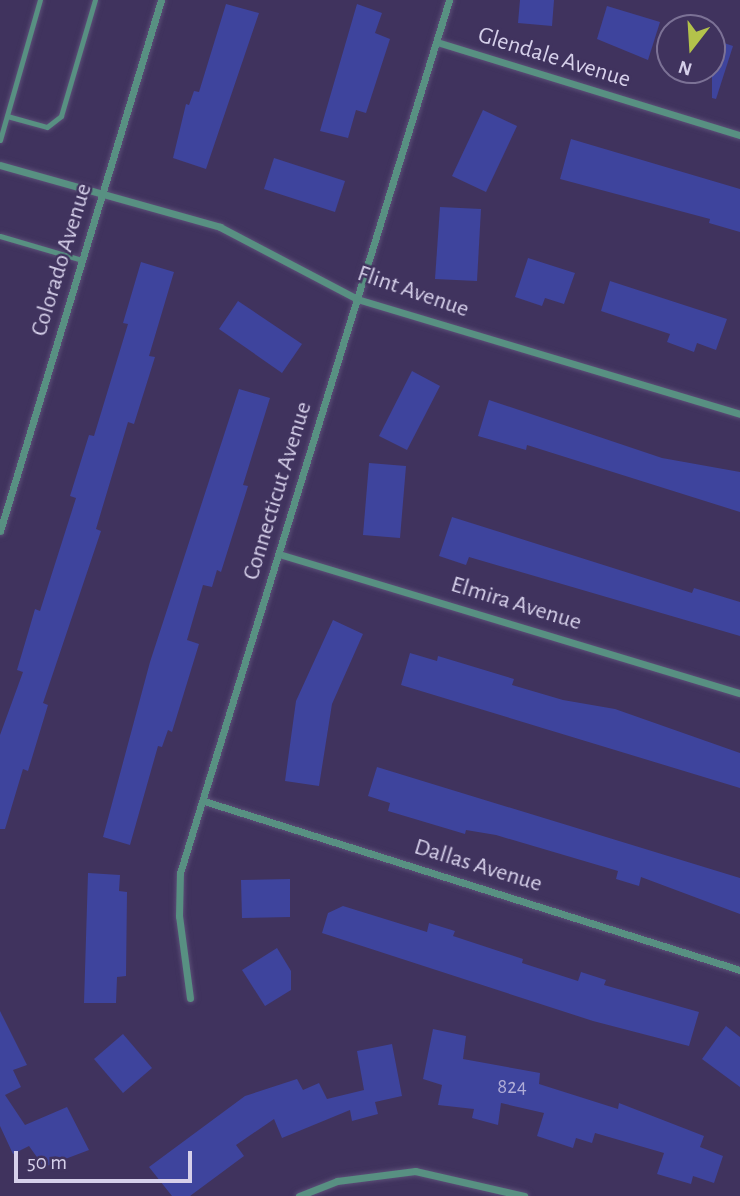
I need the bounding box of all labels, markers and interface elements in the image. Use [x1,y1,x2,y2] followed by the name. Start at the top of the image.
[656,14,726,84] north arrow
[474,21,634,95] street label: Glendale Avenue
[676,57,694,79] text: N
[25,180,99,340] street label: Colorado Avenue
[353,259,473,325] street label: Flint Avenue
[237,398,319,584] street label: Connecticut Avenue
[447,570,585,638] street label: Elmira Avenue
[411,833,545,899] street label: Dallas Avenue
[497,1074,527,1100] house number: 824
[18,1136,196,1180] scale bar
[27,1152,67,1173] text: 50 m

